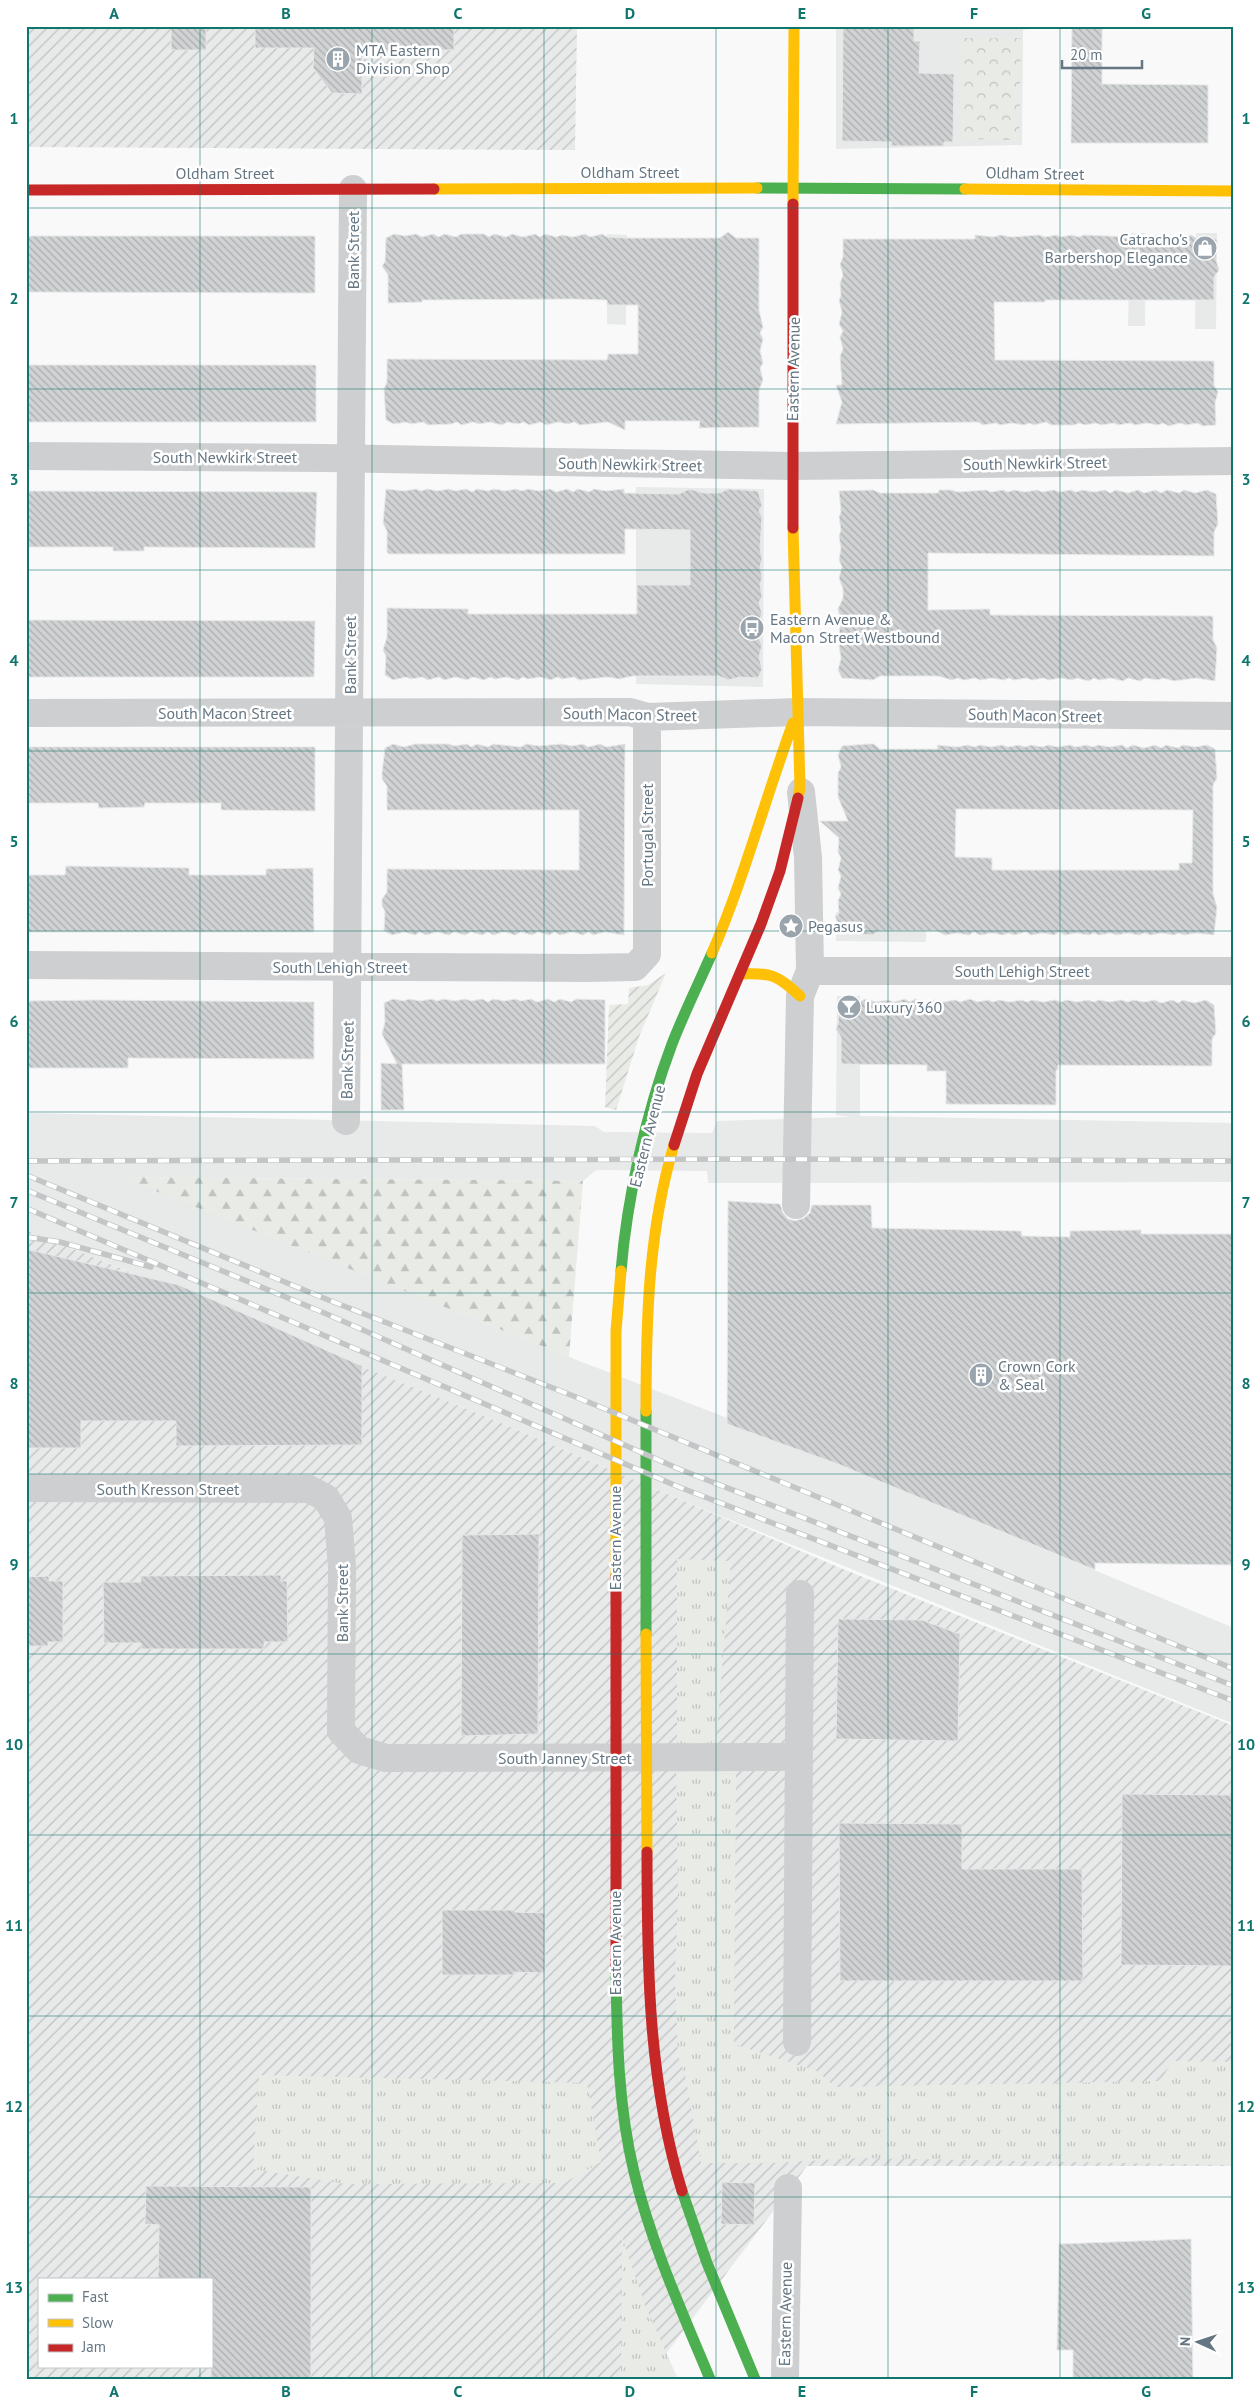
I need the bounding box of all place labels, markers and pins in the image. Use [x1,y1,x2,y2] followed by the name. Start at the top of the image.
[356,40,450,78] place label: MTA Eastern Division Shop
[325,46,351,72] building icon: MTA Eastern Division Shop
[1045,229,1188,267] place label: Catracho's Barbershop Elegance
[1192,235,1218,261] shop icon: Catracho's Barbershop Elegance
[770,609,940,647] place label: Eastern Avenue & Macon Street Westbound
[739,615,765,641] bus stop icon: Eastern Avenue & Macon Street Westbound
[778,913,804,939] place icon: Pegasus
[808,916,863,936] place label: Pegasus
[836,994,862,1020] bar icon: Luxury 360
[866,997,942,1017] place label: Luxury 360
[998,1356,1076,1394] place label: Crown Cork & Seal
[968,1362,994,1388] building icon: Crown Cork & Seal

